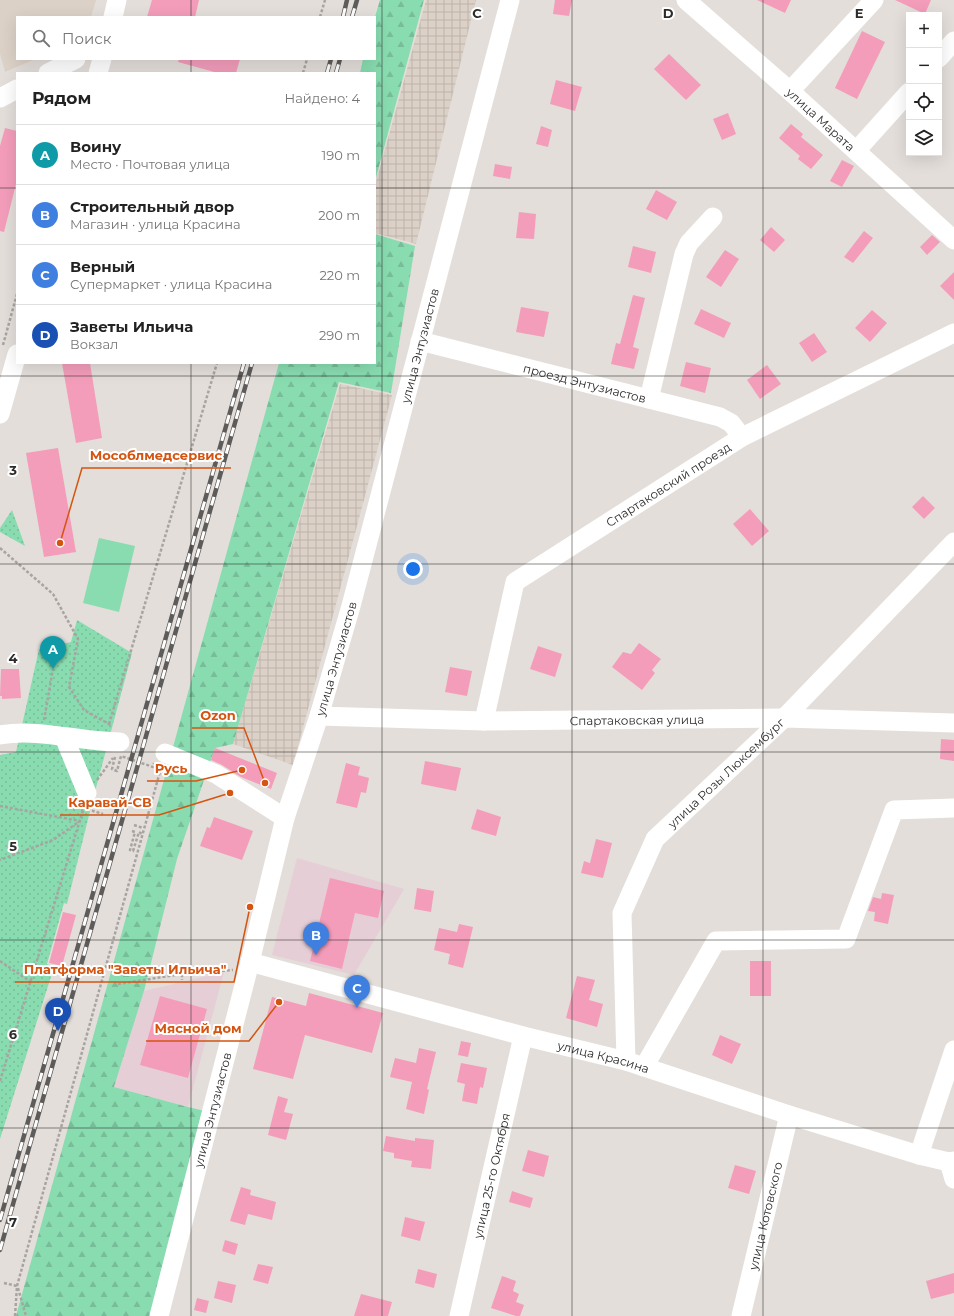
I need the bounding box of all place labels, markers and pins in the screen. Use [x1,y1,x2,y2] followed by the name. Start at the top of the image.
[82,443,231,468] callout: Мособлмедсервис
[40,636,66,669] pin: A
[192,703,244,728] callout: Ozon
[147,756,196,781] callout: Русь
[60,790,159,815] callout: Каравай-СВ
[303,922,329,955] pin: B
[15,957,234,982] callout: Платформа "Заветы Ильича"
[344,975,370,1008] pin: C
[45,998,71,1031] pin: D
[146,1016,249,1041] callout: Мясной дом

